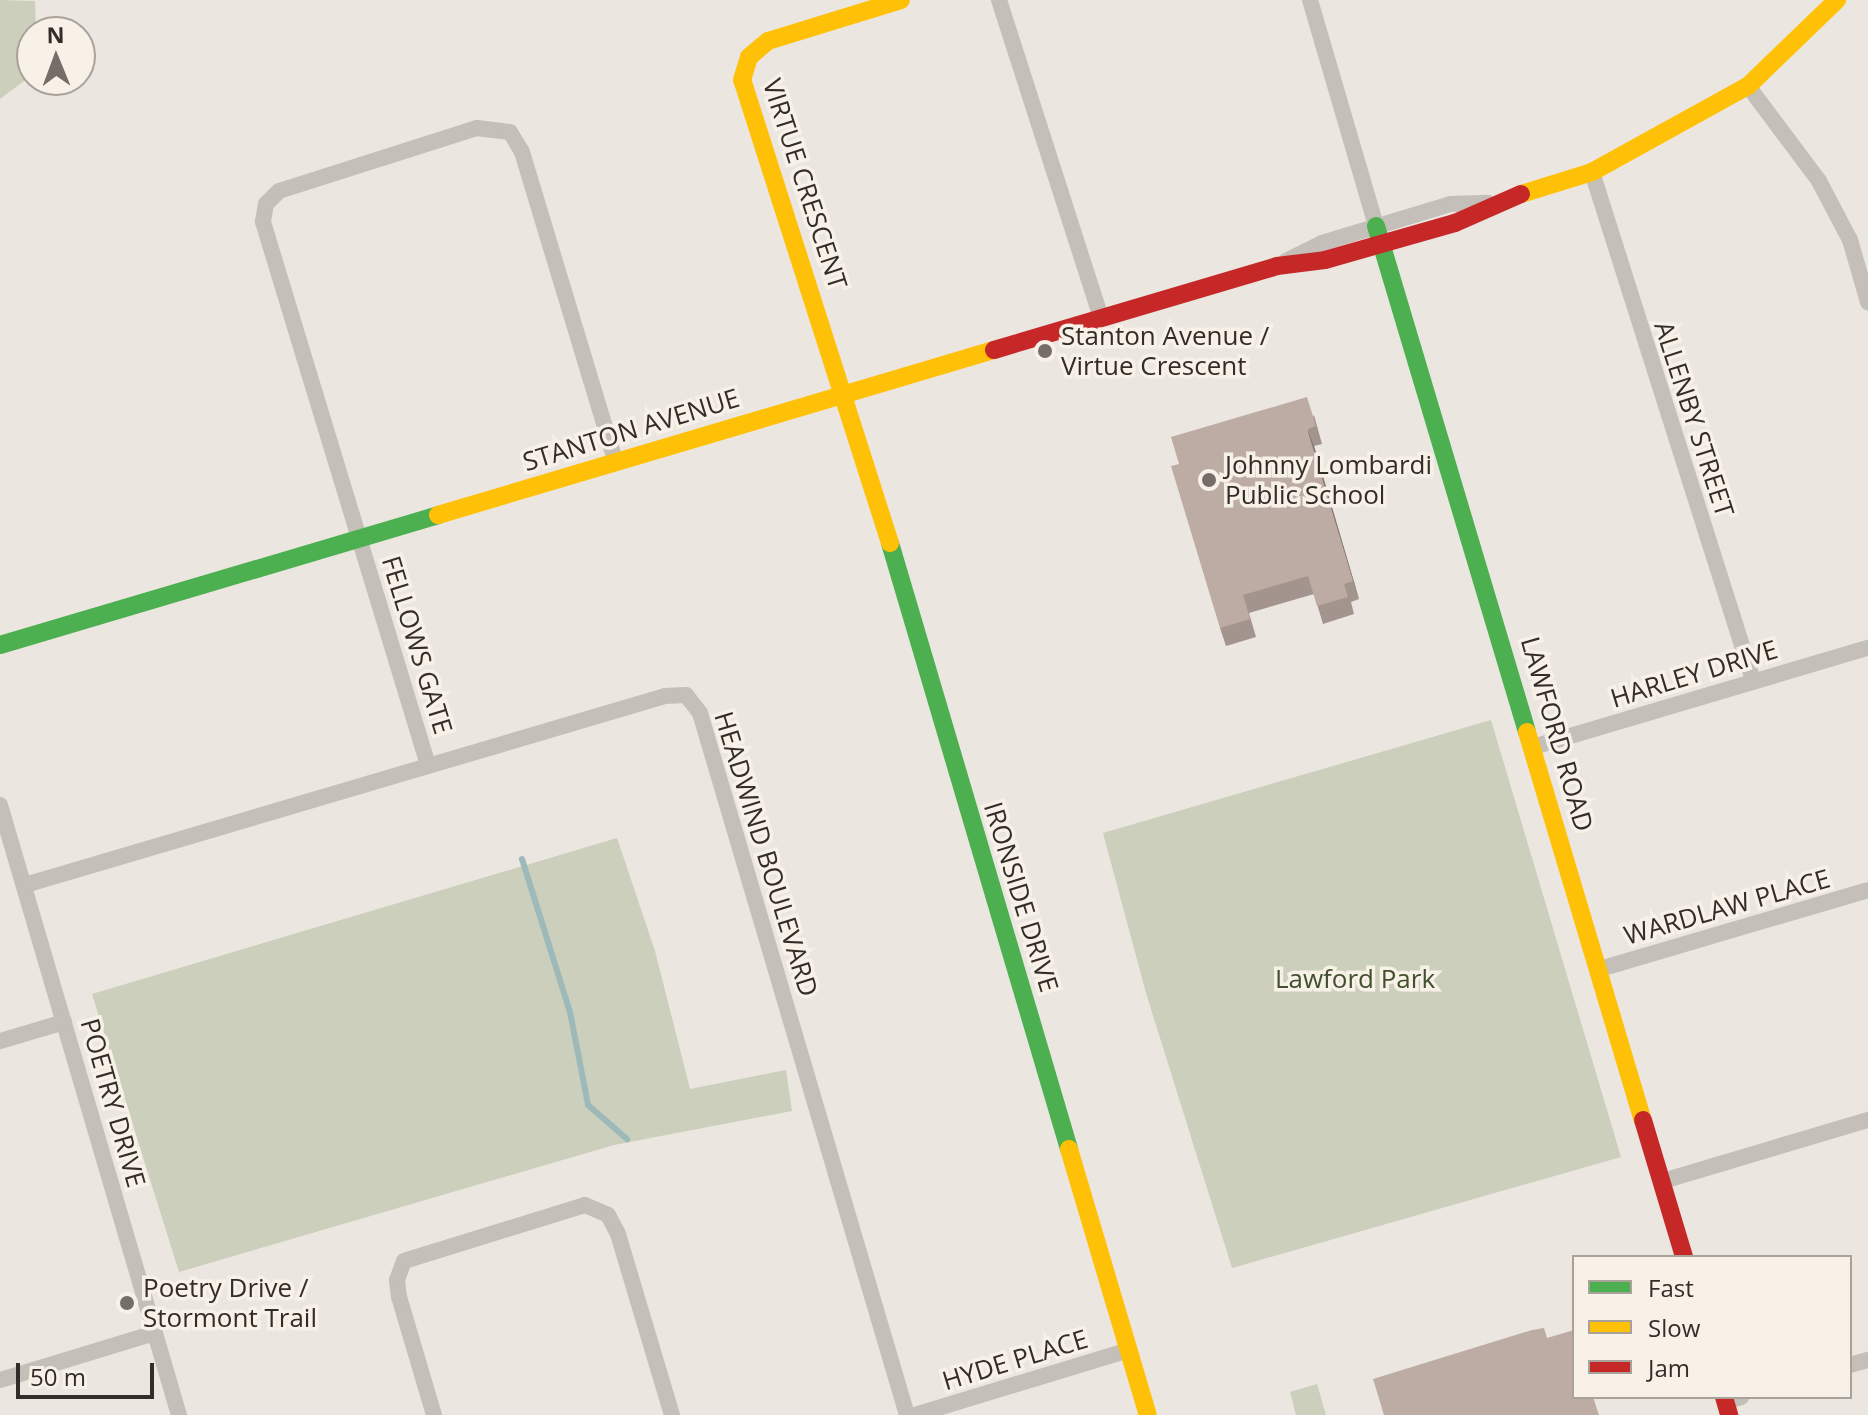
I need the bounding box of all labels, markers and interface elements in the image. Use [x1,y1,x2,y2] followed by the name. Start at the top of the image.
[16,16,96,96] north arrow
[46,19,65,49] text: N
[756,75,854,293] street label: VIRTUE CRESCENT
[1648,317,1740,521] street label: ALLENBY STREET
[1061,320,1269,382] place label: Stanton Avenue / Virtue Crescent
[1036,342,1054,360] marker: Stanton Avenue / Virtue Crescent
[519,382,743,478] street label: STANTON AVENUE
[1225,449,1432,510] place label: Johnny Lombardi Public School
[1200,471,1218,489] marker: Johnny Lombardi Public School
[375,552,459,738] street label: FELLOWS GATE
[1514,633,1600,835] street label: LAWFORD ROAD
[1607,634,1781,714] street label: HARLEY DRIVE
[708,708,824,1000] street label: HEADWIND BOULEVARD
[977,798,1065,996] street label: IRONSIDE DRIVE
[1621,863,1833,951] street label: WARDLAW PLACE
[1275,963,1435,995] park label: Lawford Park
[74,1015,152,1191] street label: POETRY DRIVE
[1572,1255,1852,1399] legend
[1648,1271,1694,1304] text: Fast
[143,1272,317,1334] place label: Poetry Drive / Stormont Trail
[118,1294,136,1312] marker: Poetry Drive / Stormont Trail
[1648,1311,1700,1344] text: Slow
[939,1323,1091,1397] street label: HYDE PLACE
[20,1347,158,1397] scale bar
[1648,1351,1690,1384] text: Jam
[30,1360,86,1393] text: 50 m

